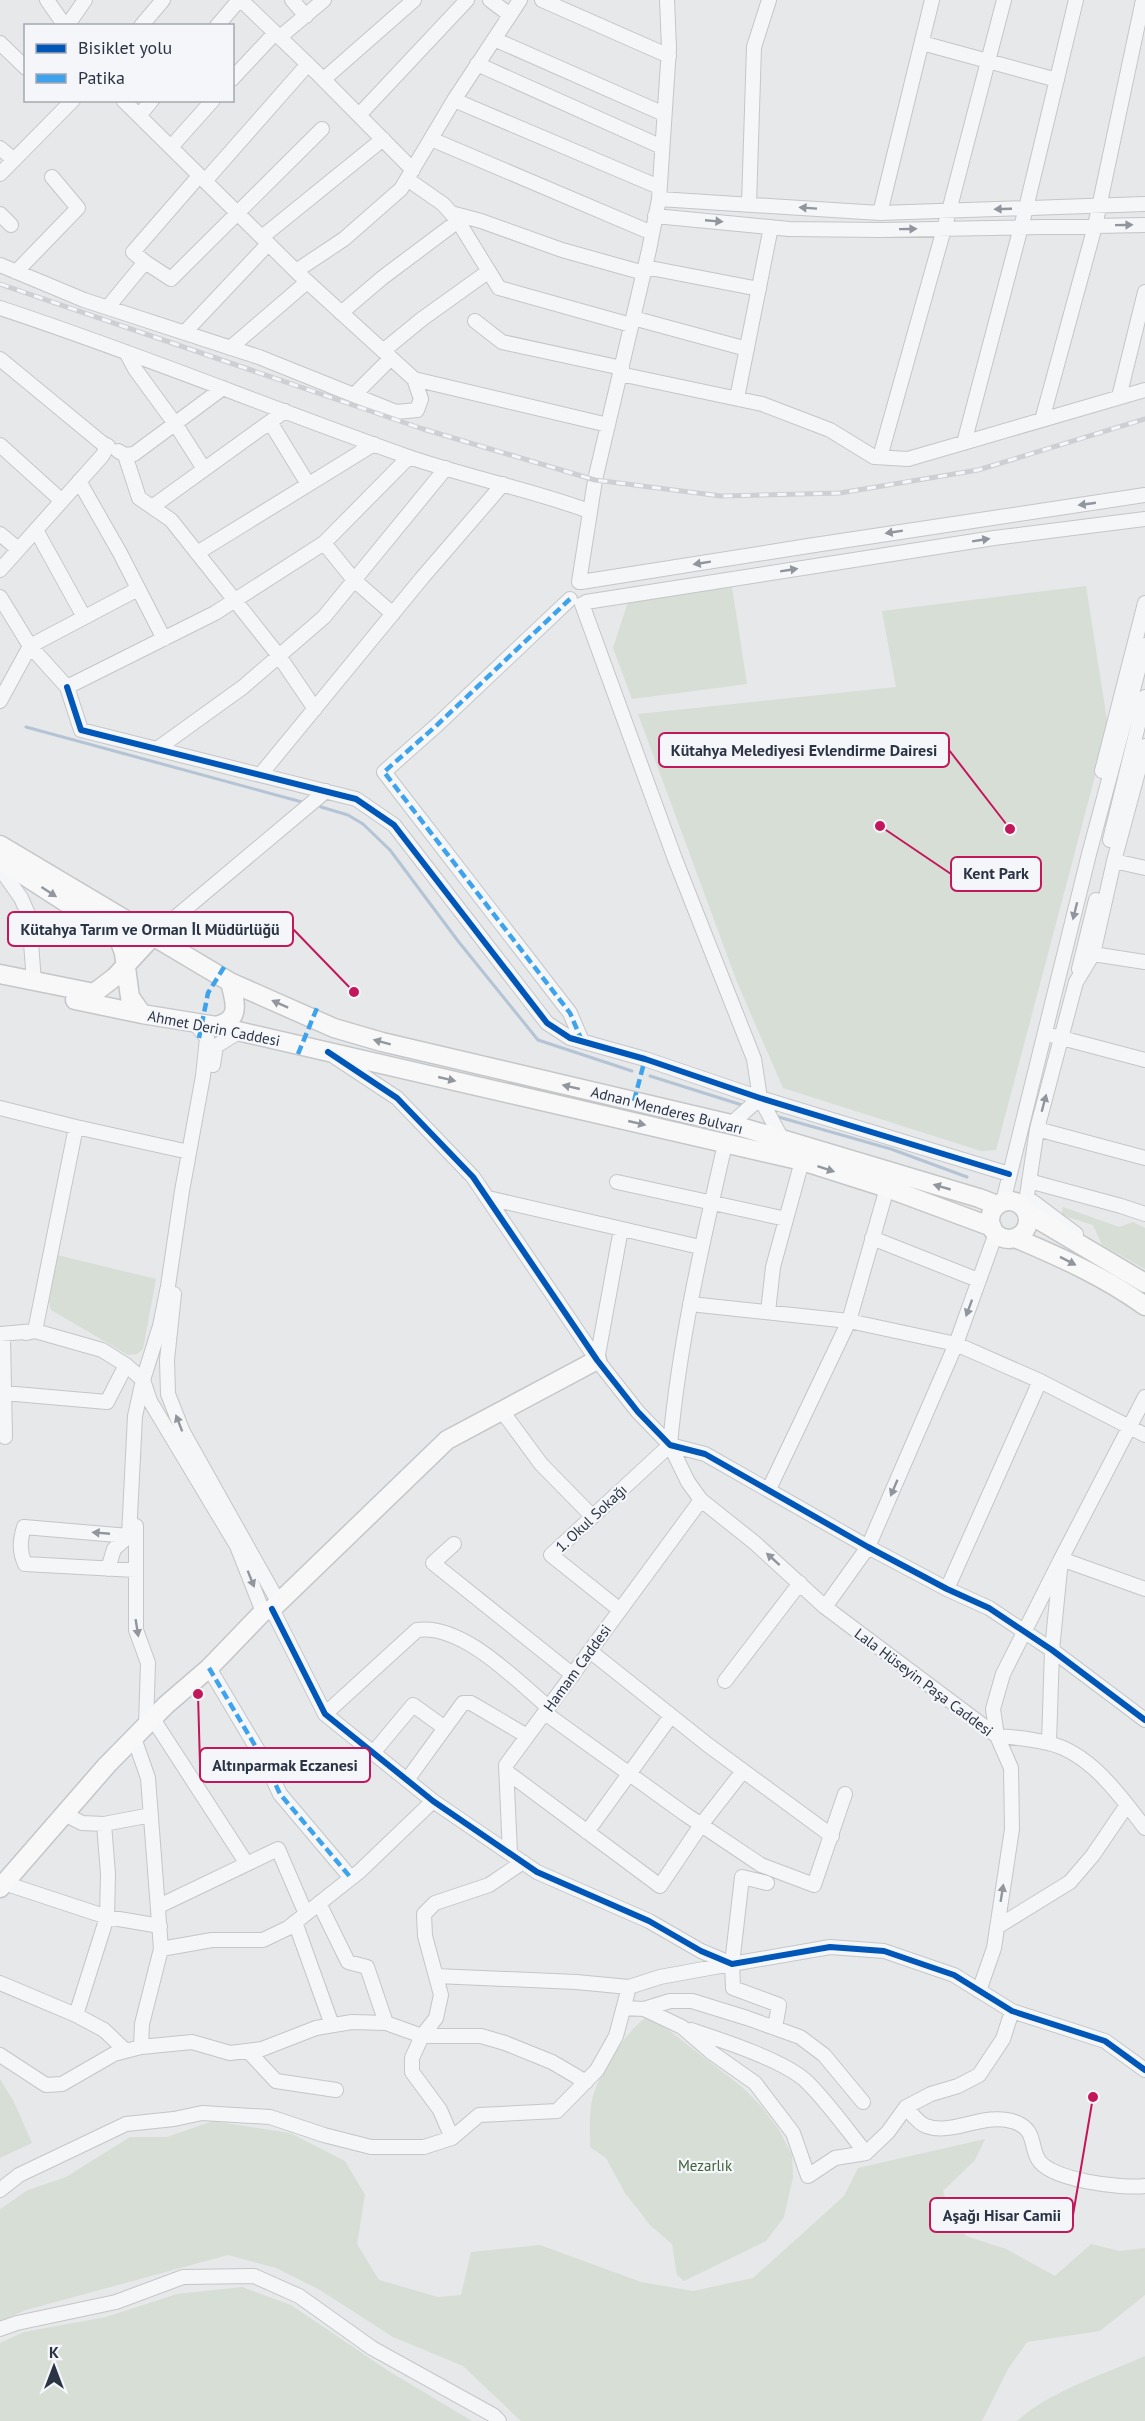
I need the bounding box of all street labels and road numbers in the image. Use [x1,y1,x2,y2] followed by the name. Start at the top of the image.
[146,1006,282,1050] street label: Ahmet Derin Caddesi
[589,1082,745,1138] street label: Adnan Menderes Bulvarı
[551,1480,631,1556] street label: 1. Okul Sokağı
[539,1621,615,1715] street label: Hamam Caddesi
[851,1624,997,1740] street label: Lala Hüseyin Paşa Caddesi

